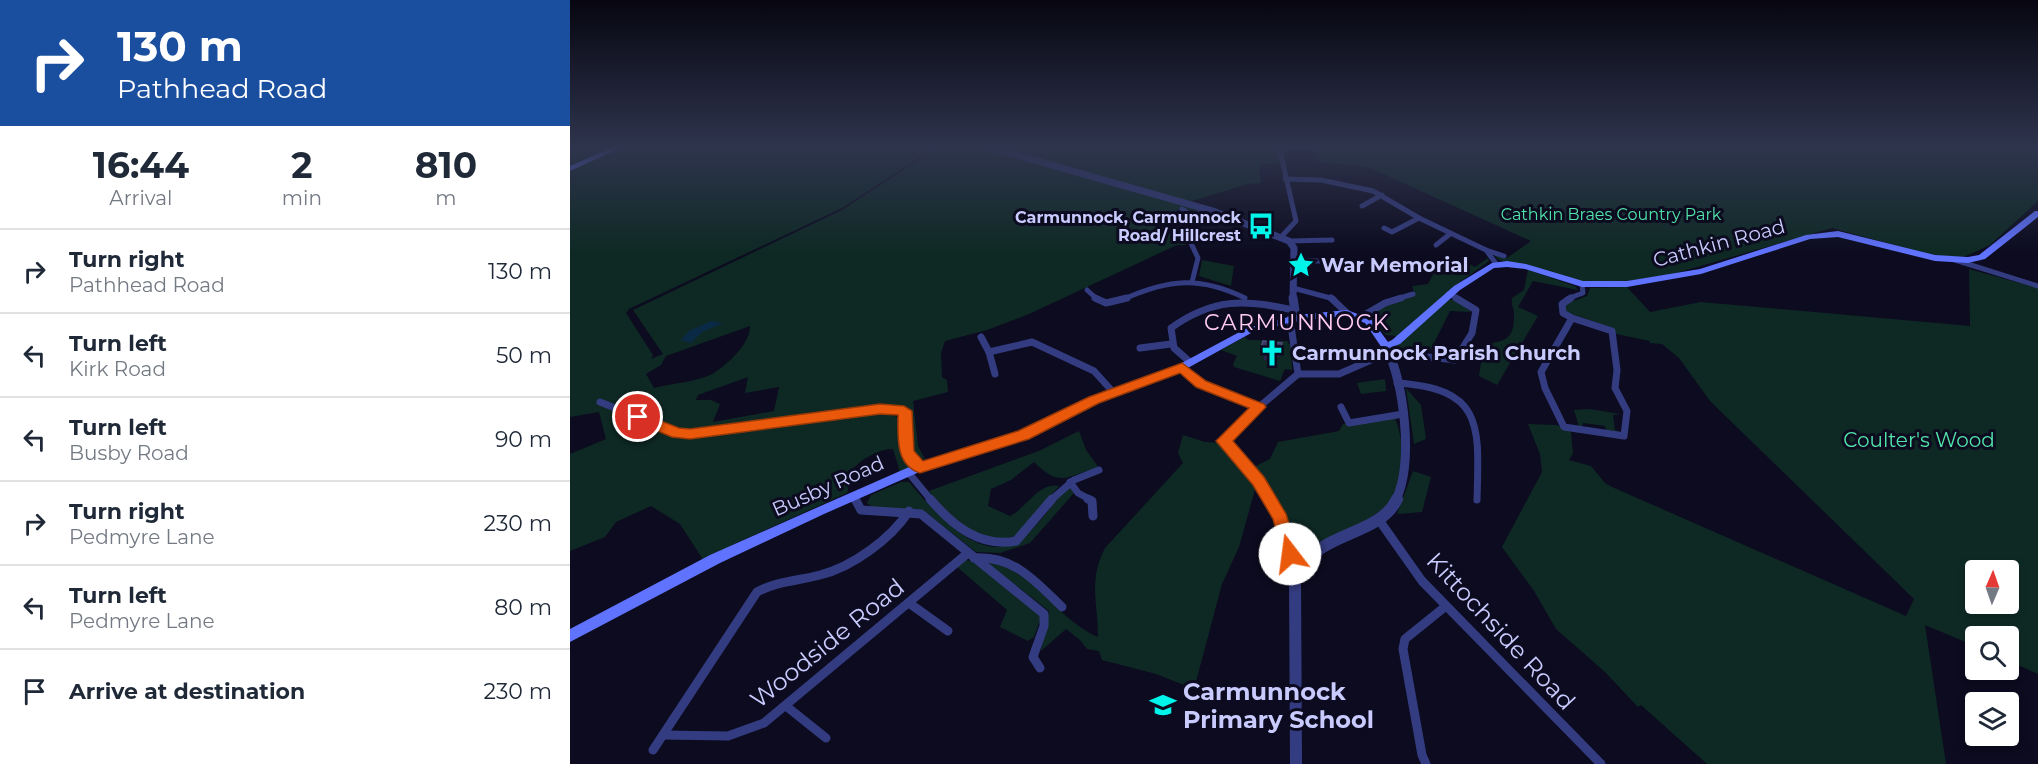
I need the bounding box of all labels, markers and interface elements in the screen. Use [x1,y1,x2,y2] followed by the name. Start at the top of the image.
[117,20,243,72] text: 130 m
[18,24,96,102] icon: right
[117,72,327,105] text: Pathhead Road
[93,143,189,187] text: 16:44
[291,143,313,187] text: 2
[415,143,477,187] text: 810
[109,186,172,210] text: Arrival
[282,186,322,210] text: min
[435,186,457,210] text: m
[1501,205,1722,224] park label: Cathkin Braes Country Park
[1015,208,1242,245] place label: Carmunnock, Carmunnock Road/ Hillcrest
[1246,211,1276,241] bus stop icon: Carmunnock, Carmunnock Road/ Hillcrest
[1650,214,1788,272] street label: Cathkin Road
[69,246,184,273] text: Turn right
[1286,250,1316,280] place icon: War Memorial
[1321,253,1469,277] place label: War Memorial
[18,255,51,288] icon: right
[488,258,552,285] text: 130 m
[69,273,225,297] text: Pathhead Road
[1204,309,1390,336] district label: CARMUNNOCK
[69,330,167,357] text: Turn left
[1257,338,1287,368] church icon: Carmunnock Parish Church
[18,339,51,372] icon: left
[1292,341,1581,365] place label: Carmunnock Parish Church
[496,342,552,369] text: 50 m
[69,357,166,381] text: Kirk Road
[612,391,663,442] pin
[621,400,654,433] icon: arrive
[69,414,167,441] text: Turn left
[18,423,51,456] icon: left
[495,426,552,453] text: 90 m
[1843,428,1995,452] park label: Coulter's Wood
[69,441,189,465] text: Busby Road
[768,451,888,521] street label: Busby Road
[69,498,184,525] text: Turn right
[18,507,51,540] icon: right
[483,510,552,537] text: 230 m
[1258,522,1322,586] position arrow
[69,525,215,549] text: Pedmyre Lane
[1421,546,1581,716] street label: Kittochside Road
[1965,560,2019,614] north arrow
[1965,560,2019,746] map controls
[744,572,910,714] street label: Woodside Road
[69,582,167,609] text: Turn left
[18,591,51,624] icon: left
[494,594,552,621] text: 80 m
[69,609,215,633] text: Pedmyre Lane
[1965,626,2019,680] button: search
[18,675,51,708] icon: arrive
[1183,677,1374,734] place label: Carmunnock Primary School
[69,678,305,705] text: Arrive at destination
[483,678,552,705] text: 230 m
[1148,690,1178,720] school or university icon: Carmunnock Primary School
[1965,692,2019,746] button: layers

